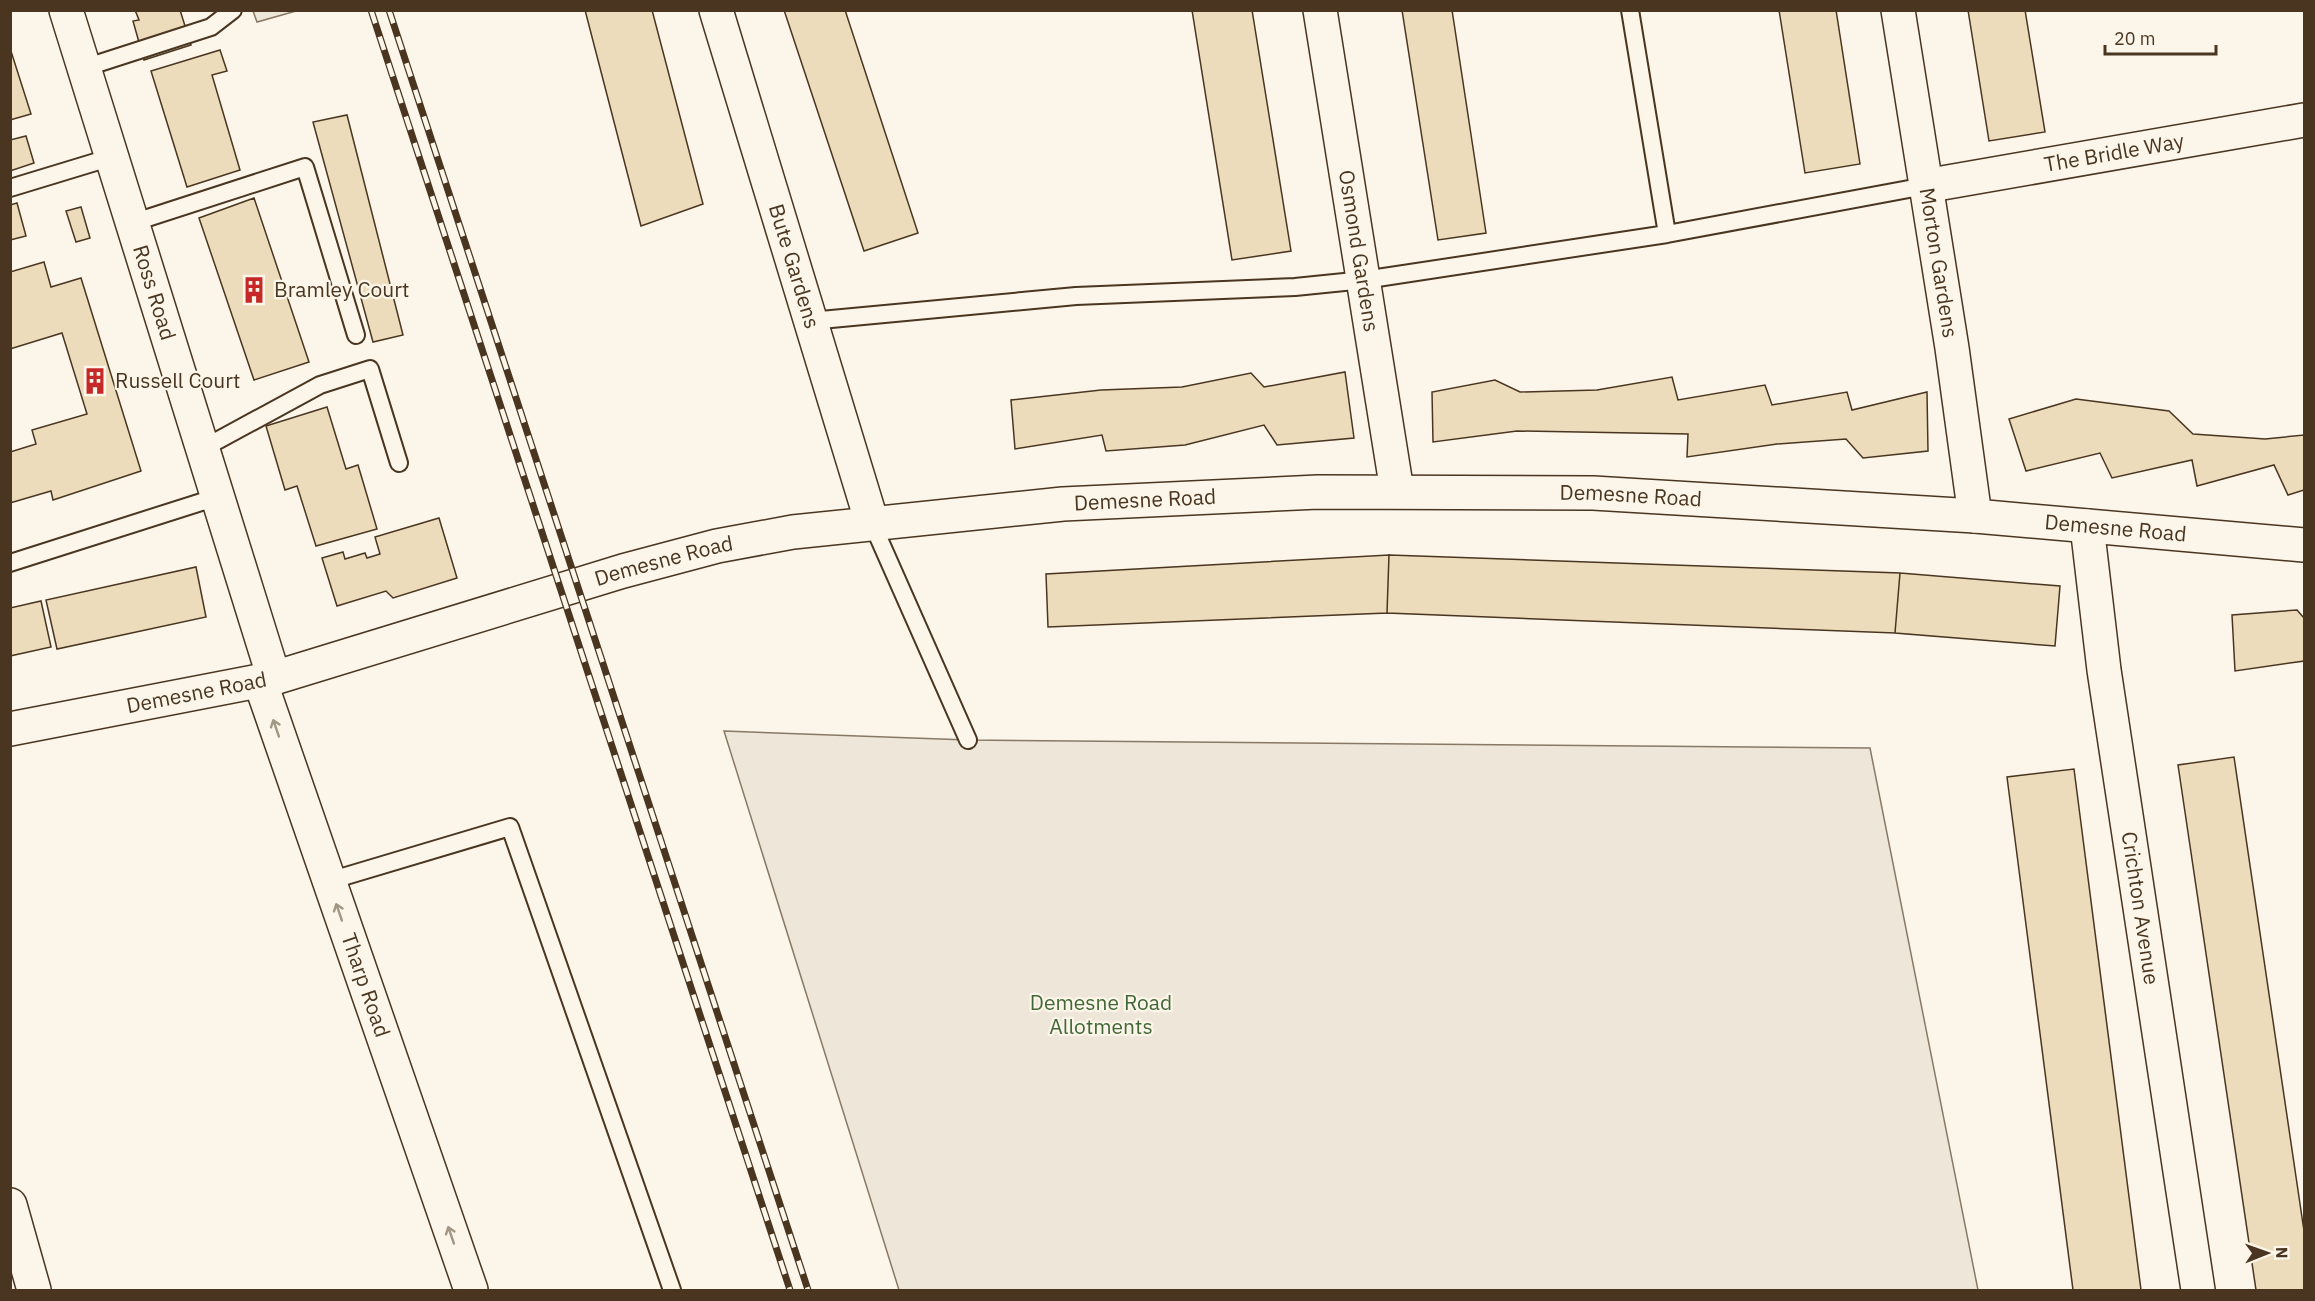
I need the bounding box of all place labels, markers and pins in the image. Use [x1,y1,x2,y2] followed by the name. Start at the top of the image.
[239,275,269,305] building icon: Bramley Court
[274,275,409,303] place label: Bramley Court
[80,366,110,396] building icon: Russell Court
[115,366,240,394] place label: Russell Court

